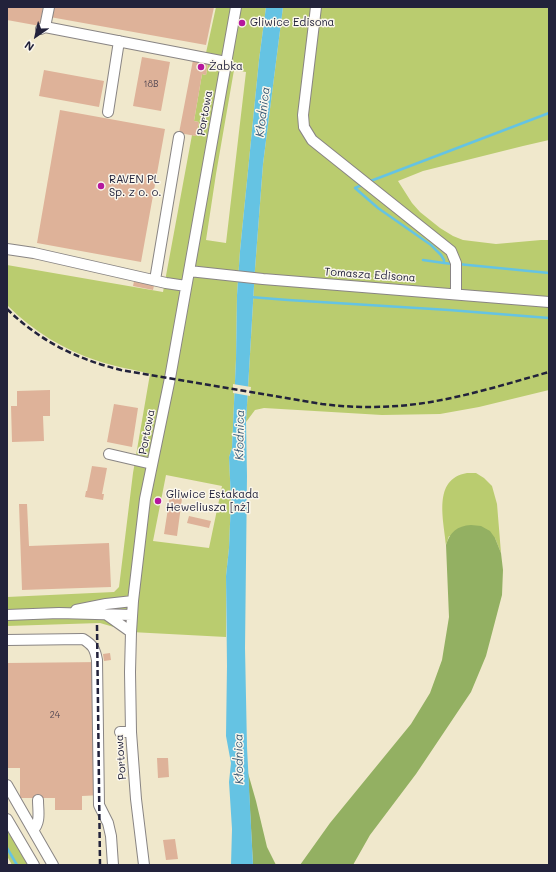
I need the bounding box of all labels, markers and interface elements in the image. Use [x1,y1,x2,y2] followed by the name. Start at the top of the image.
[16,16,56,56] north arrow
[250,16,334,30] place label: Gliwice Edisona
[237,18,247,28] marker: Gliwice Edisona
[21,38,37,55] text: N
[209,60,243,74] place label: Żabka
[196,62,206,72] marker: Żabka
[143,79,159,89] house number: 18B
[253,86,273,138] water label: Kłodnica
[195,89,215,137] street label: Portowa
[109,173,161,199] place label: RAVEN PL Sp. z o. o.
[96,181,106,191] marker: RAVEN PL Sp. z o. o.
[324,265,416,285] street label: Tomasza Edisona
[136,408,158,456] street label: Portowa
[232,410,248,460] water label: Kłodnica
[166,488,259,514] place label: Gliwice Estakada Heweliusza [nż]
[153,496,163,506] marker: Gliwice Estakada Heweliusza [nż]
[50,710,60,720] house number: 24
[113,734,129,780] street label: Portowa
[231,734,247,784] water label: Kłodnica

